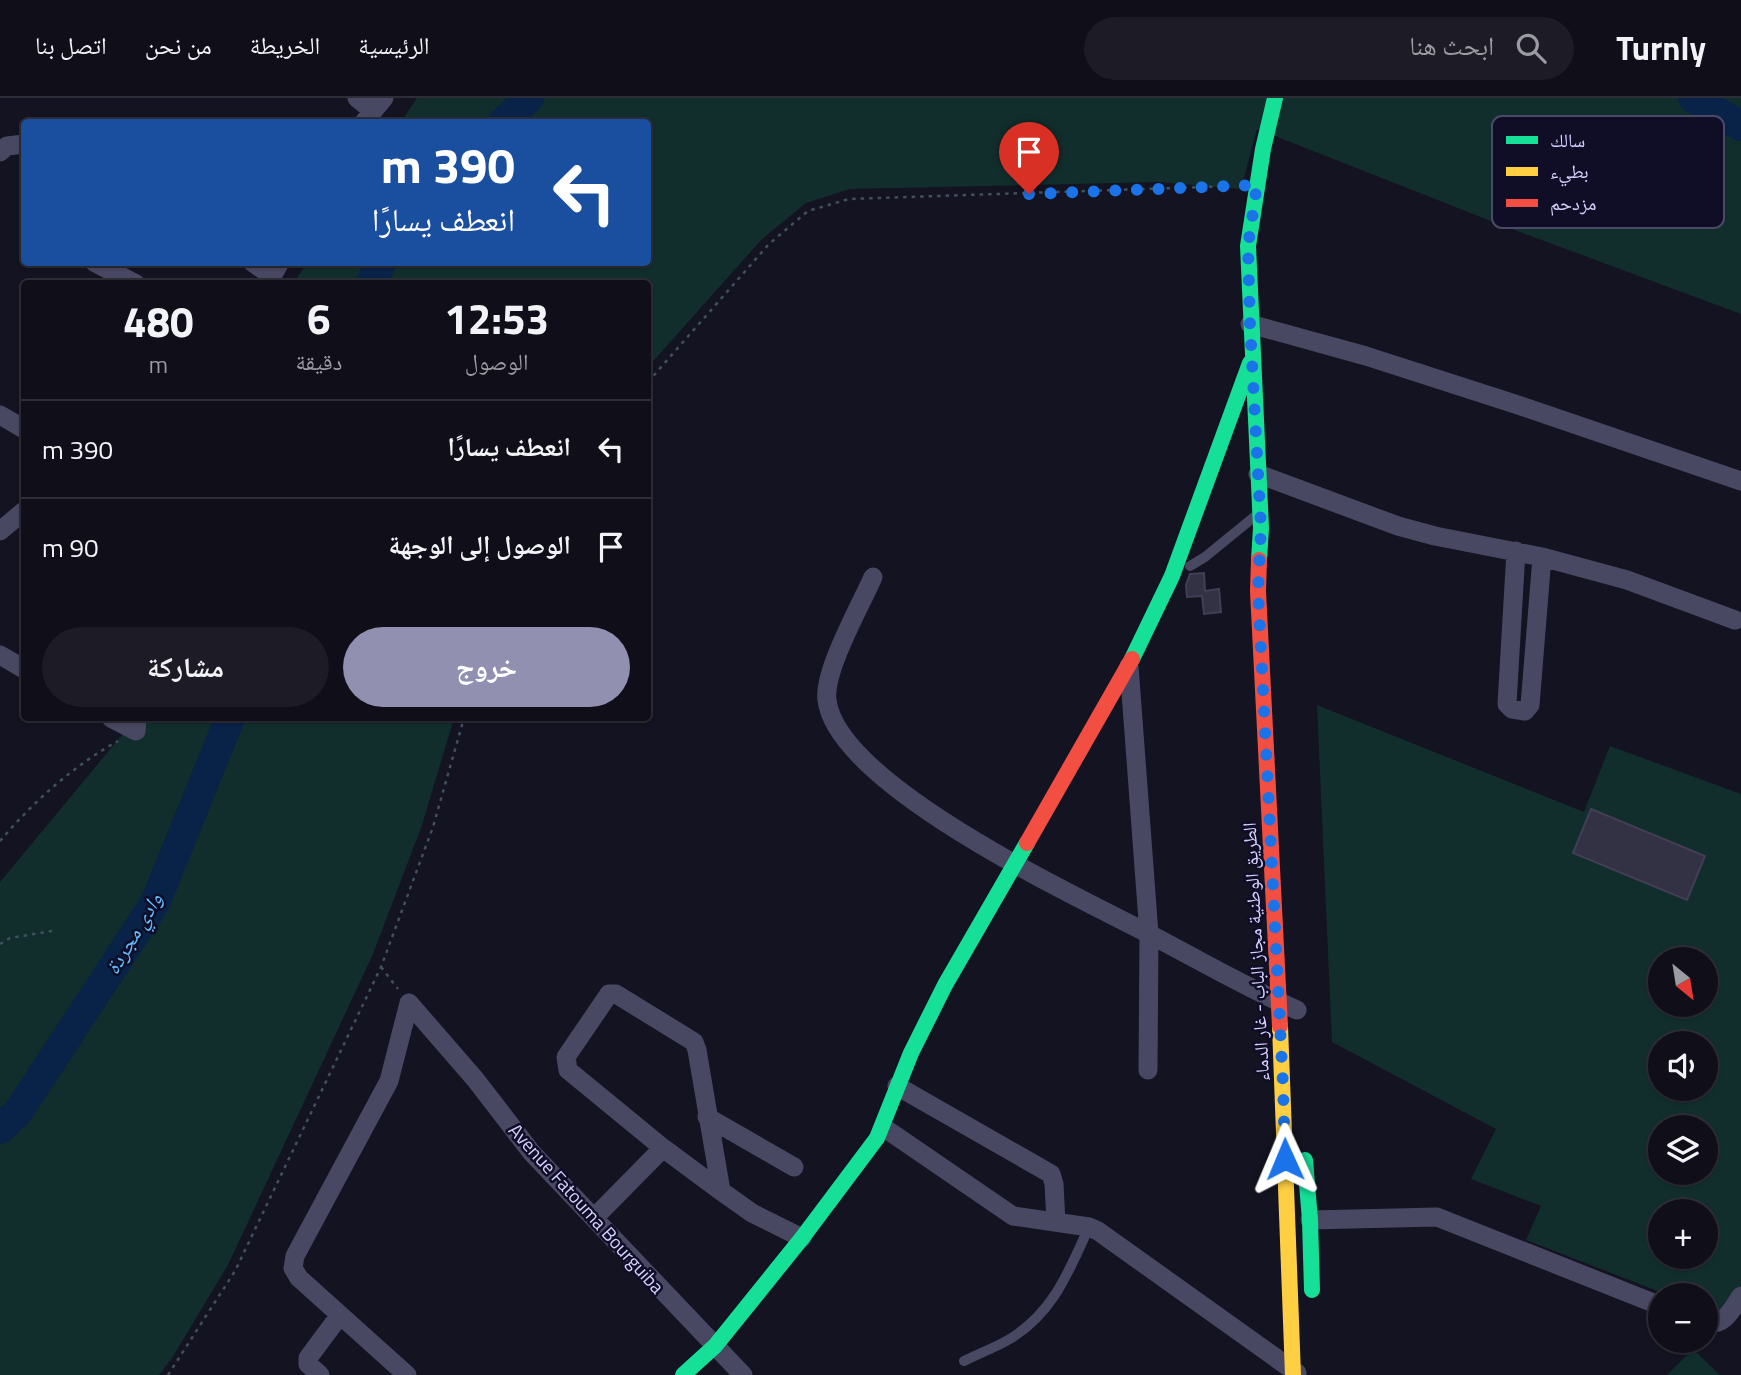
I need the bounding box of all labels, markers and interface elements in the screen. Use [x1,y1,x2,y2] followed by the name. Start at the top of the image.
[1084,17,1574,80] search box
[1616,23,1706,73] text: Turnly
[1409,26,1494,65] text: ابحث هنا
[35,27,107,63] text: اتصل بنا
[145,27,212,63] text: من نحن
[250,27,320,63] text: الخريطة
[358,27,429,63] text: الرئيسية
[1512,29,1550,67] icon: search
[1492,116,1724,228] legend
[999,122,1059,194] pin
[1550,125,1585,154] text: سالك
[381,127,515,202] text: 390 m
[1010,133,1048,171] icon: arrive
[539,147,630,238] icon: left
[1550,156,1589,187] text: بطيء
[1550,188,1596,217] text: مزدحم
[372,195,515,243] text: انعطف يسارًا
[307,286,331,350] text: 6
[444,286,549,350] text: 12:53
[123,289,194,353] text: 480
[295,344,342,379] text: دقيقة
[465,344,528,379] text: الوصول
[149,347,168,382] text: m
[447,427,571,466] text: انعطف يسارًا
[42,430,113,469] text: 390 m
[592,430,630,468] icon: left
[389,525,571,564] text: الوصول إلى الوجهة
[42,528,99,567] text: 90 m
[592,528,630,566] icon: arrive
[42,627,329,707] button: مشاركة
[343,627,630,707] button: خروج
[1234,822,1276,1082] street label: الطريق الوطنية مجاز الباب - غار الدماء
[96,886,171,981] water label: وادي مجردة
[1648,947,1718,1017] north arrow
[1648,947,1718,1353] map controls
[1648,1031,1718,1101] button: sound
[1648,1115,1718,1185] button: layers
[502,1116,672,1300] street label: Avenue Fatouma Bourguiba
[1248,1122,1322,1196] position arrow
[1648,1199,1718,1269] button: +
[1648,1283,1718,1353] button: −

